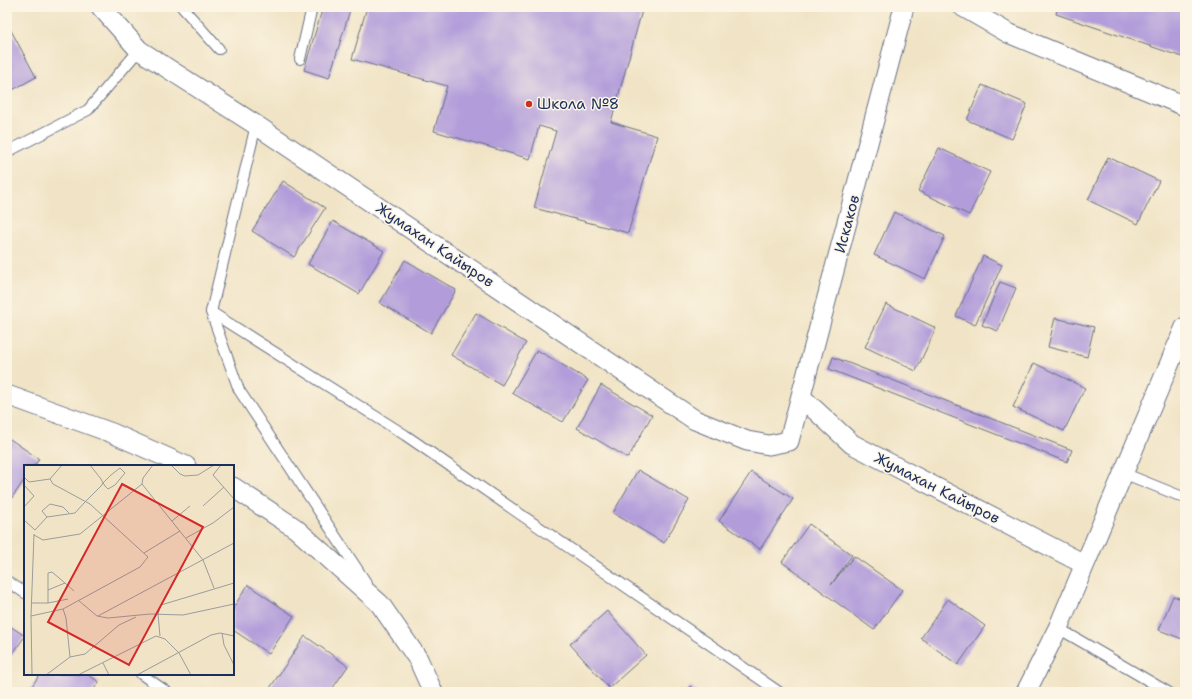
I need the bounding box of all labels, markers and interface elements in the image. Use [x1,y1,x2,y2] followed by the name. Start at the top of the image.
[537,94,619,114] place label: Школа №8
[524,99,534,109] marker: Школа №8
[830,193,864,255] street label: Искаков
[372,198,498,292] street label: Жумахан Кайыров
[871,448,1003,528] street label: Жумахан Кайыров
[24,465,234,675] inset map

